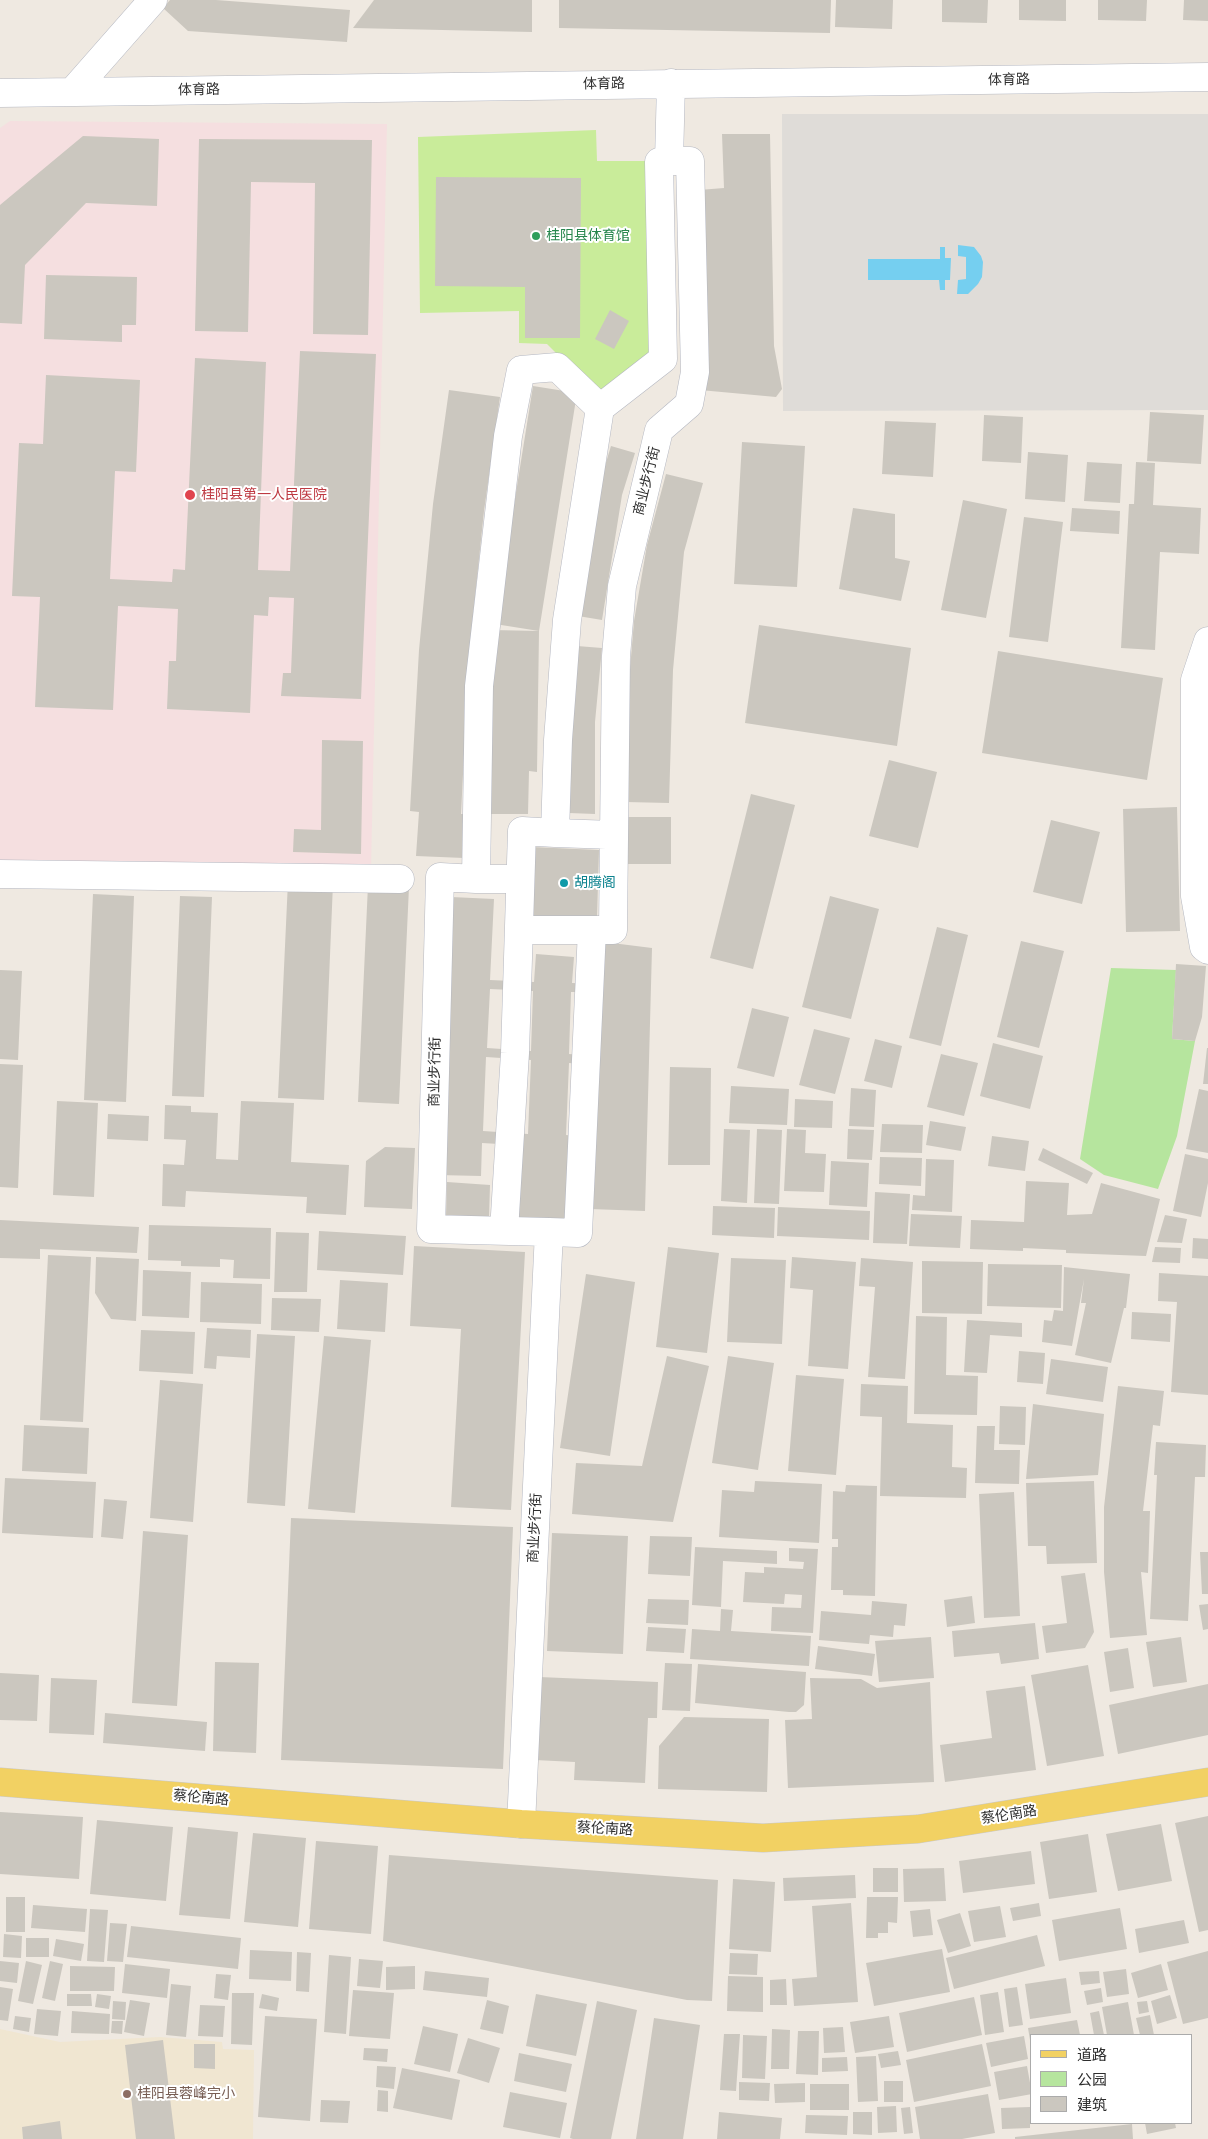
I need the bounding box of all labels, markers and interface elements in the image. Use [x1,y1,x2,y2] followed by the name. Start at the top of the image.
[988,71,1030,89] street label: 体育路
[583,75,625,93] street label: 体育路
[178,81,220,99] street label: 体育路
[546,228,630,244] place label: 桂阳县体育馆
[530,230,542,242] marker: 桂阳县体育馆
[630,445,664,517] street label: 商业步行街
[201,487,327,503] place label: 桂阳县第一人民医院
[183,488,197,502] marker: 桂阳县第一人民医院
[574,875,616,891] place label: 胡腾阁
[558,877,570,889] marker: 胡腾阁
[426,1037,444,1107] street label: 商业步行街
[525,1493,545,1563] street label: 商业步行街
[172,1787,230,1809] street label: 蔡伦南路
[980,1802,1038,1828] street label: 蔡伦南路
[577,1819,633,1839] street label: 蔡伦南路
[1030,2034,1193,2124] legend
[1077,2045,1107,2064] text: 道路
[1077,2070,1107,2089] text: 公园
[137,2086,235,2102] place label: 桂阳县蓉峰完小
[121,2088,133,2100] marker: 桂阳县蓉峰完小
[1077,2095,1107,2114] text: 建筑

